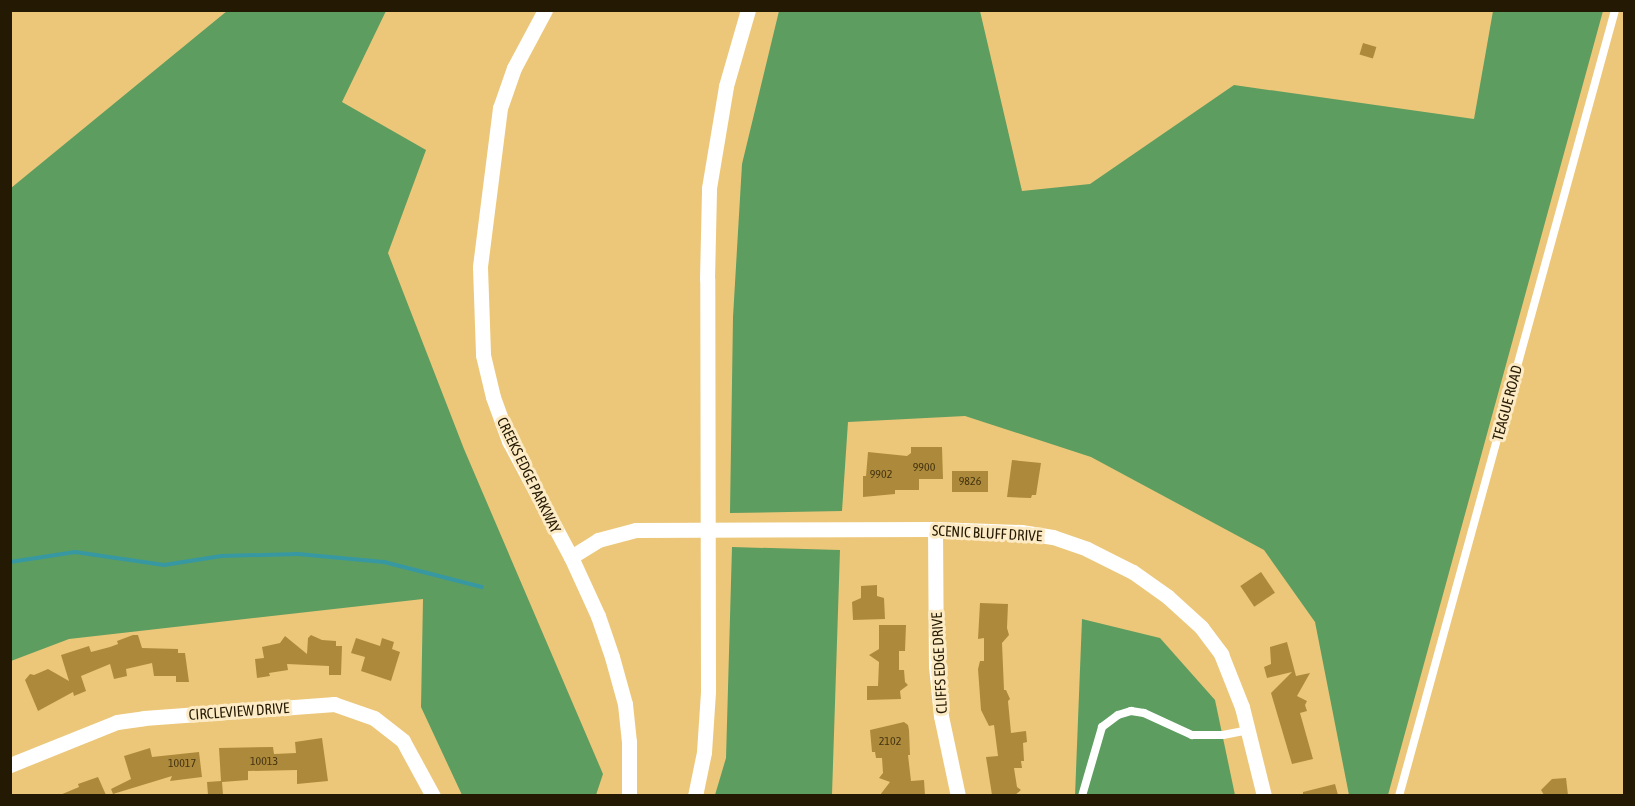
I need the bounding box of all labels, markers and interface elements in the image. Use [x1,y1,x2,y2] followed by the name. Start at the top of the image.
[1488,363,1526,443] street label: TEAGUE ROAD
[493,414,565,536] street label: CREEKS EDGE PARKWAY
[913,461,935,475] house number: 9900
[870,468,892,482] house number: 9902
[959,475,981,489] house number: 9826
[931,521,1043,545] street label: SCENIC BLUFF DRIVE
[927,612,951,714] street label: CLIFFS EDGE DRIVE
[188,699,290,723] street label: CIRCLEVIEW DRIVE
[879,735,901,749] house number: 2102
[250,755,278,769] house number: 10013
[168,757,196,771] house number: 10017

